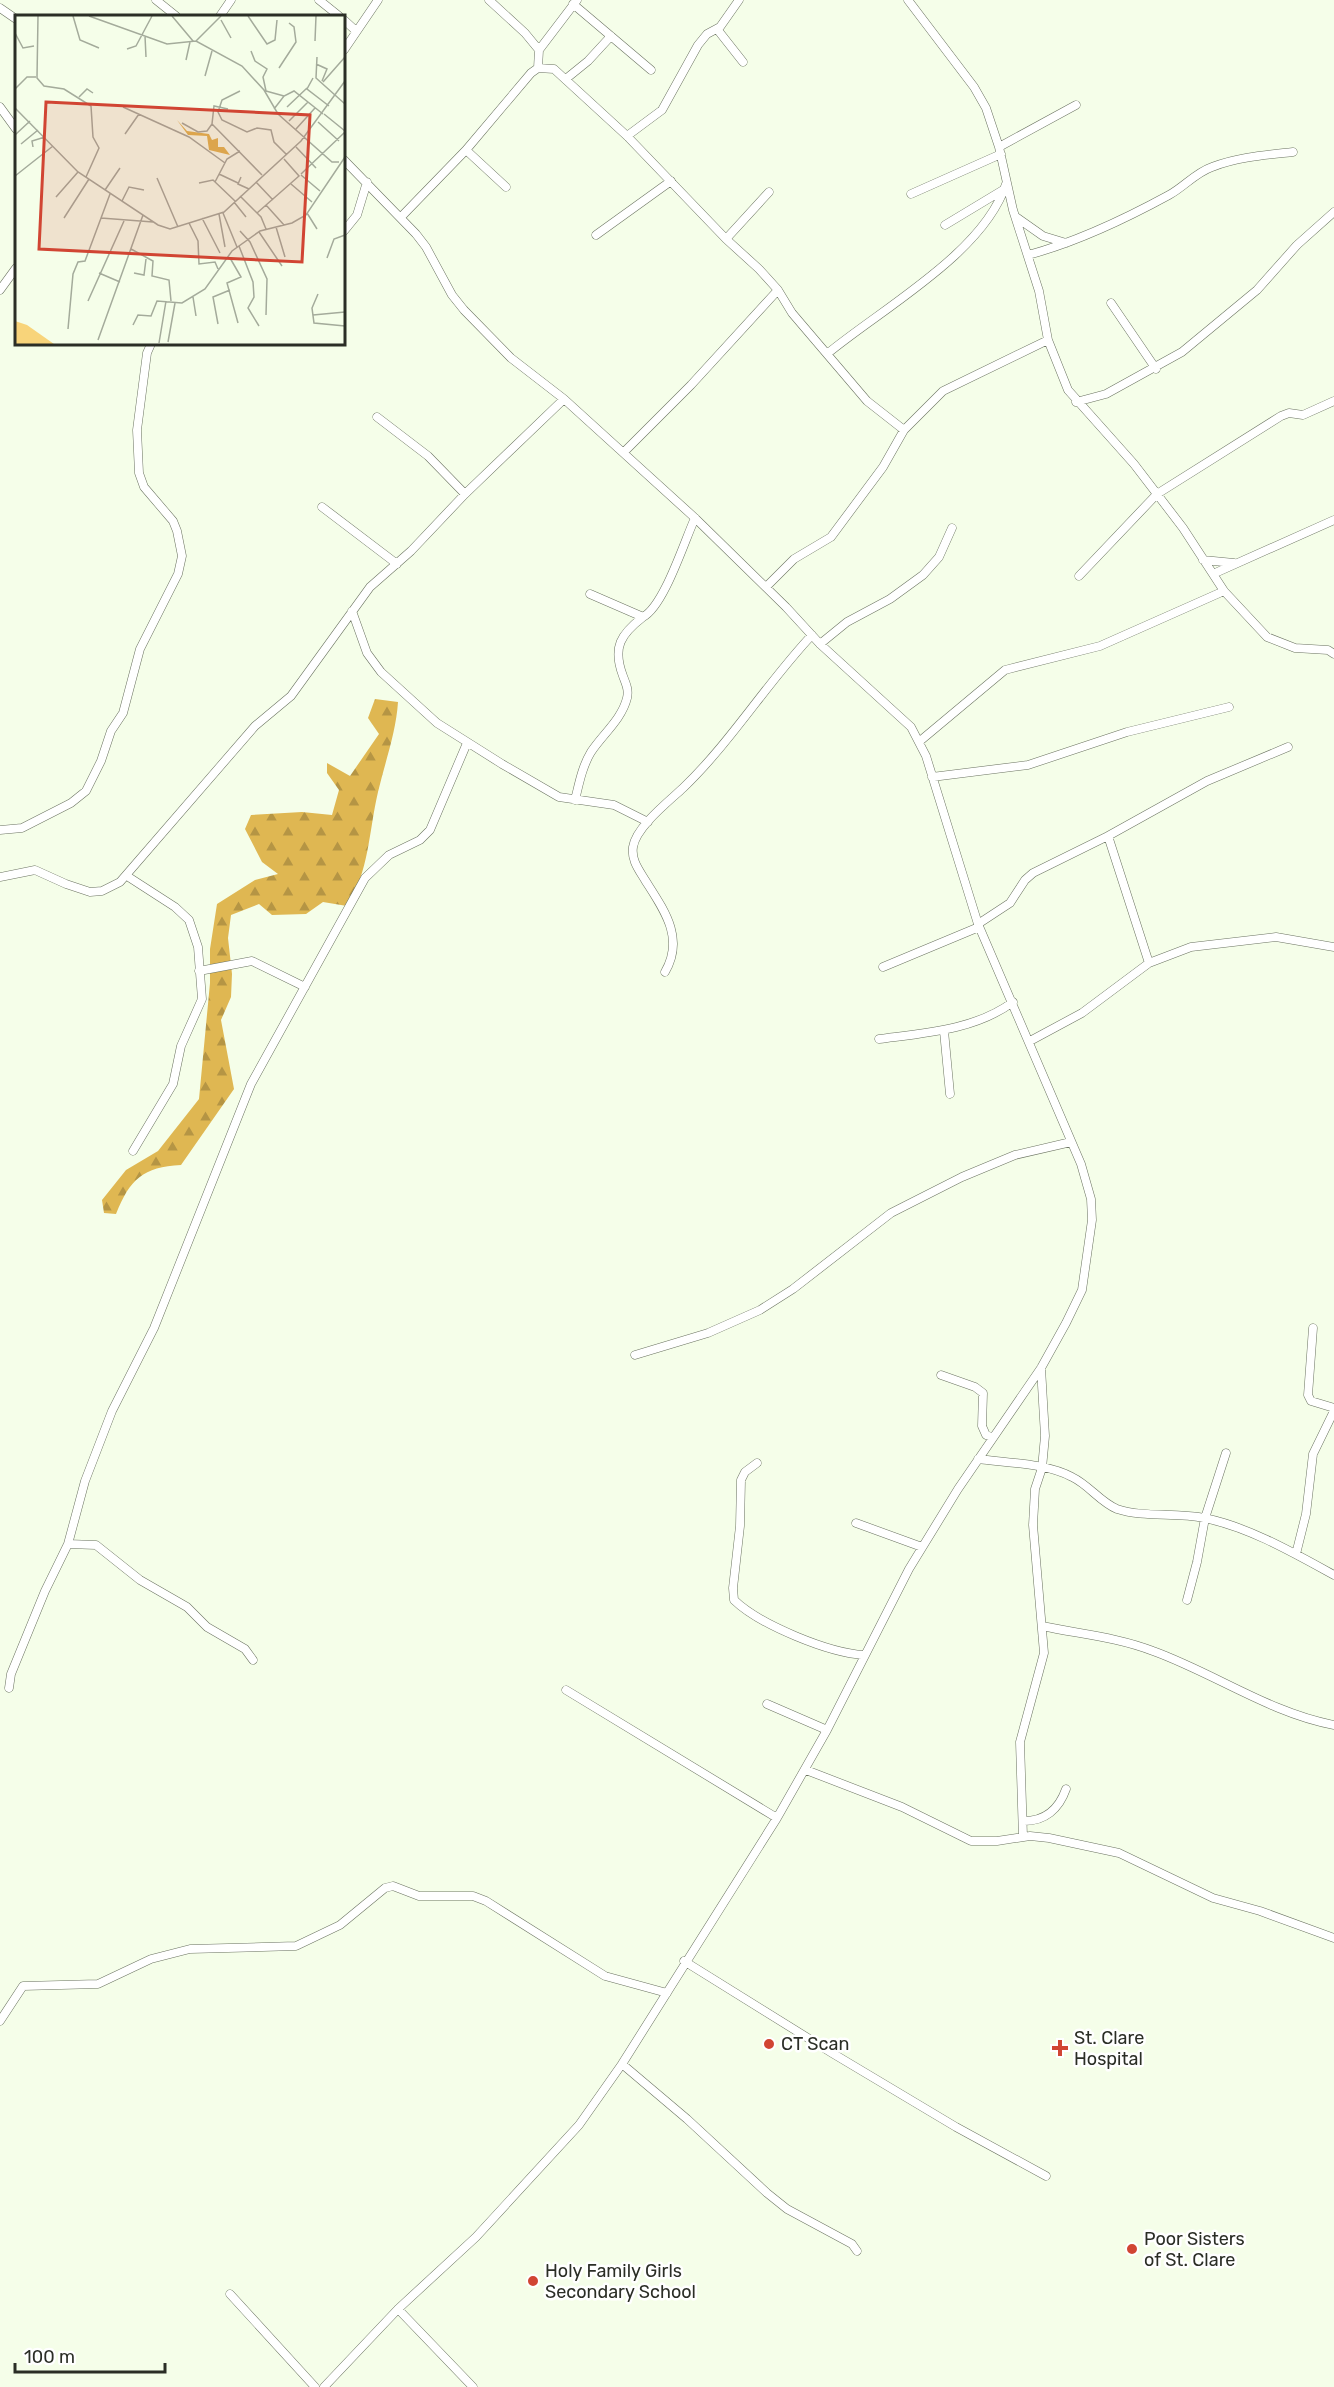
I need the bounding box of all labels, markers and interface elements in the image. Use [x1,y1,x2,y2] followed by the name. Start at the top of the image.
[15,15,345,345] inset map
[1074,2027,1144,2070] place label: St. Clare Hospital
[781,2033,849,2055] place label: CT Scan
[762,2037,776,2051] marker: CT Scan
[1051,2039,1069,2057] marker: St. Clare Hospital
[1144,2228,1245,2271] place label: Poor Sisters of St. Clare
[1125,2242,1139,2256] marker: Poor Sisters of St. Clare
[545,2260,696,2303] place label: Holy Family Girls Secondary School
[526,2274,540,2288] marker: Holy Family Girls Secondary School
[15,2336,165,2374] scale bar
[24,2346,75,2368] text: 100 m

